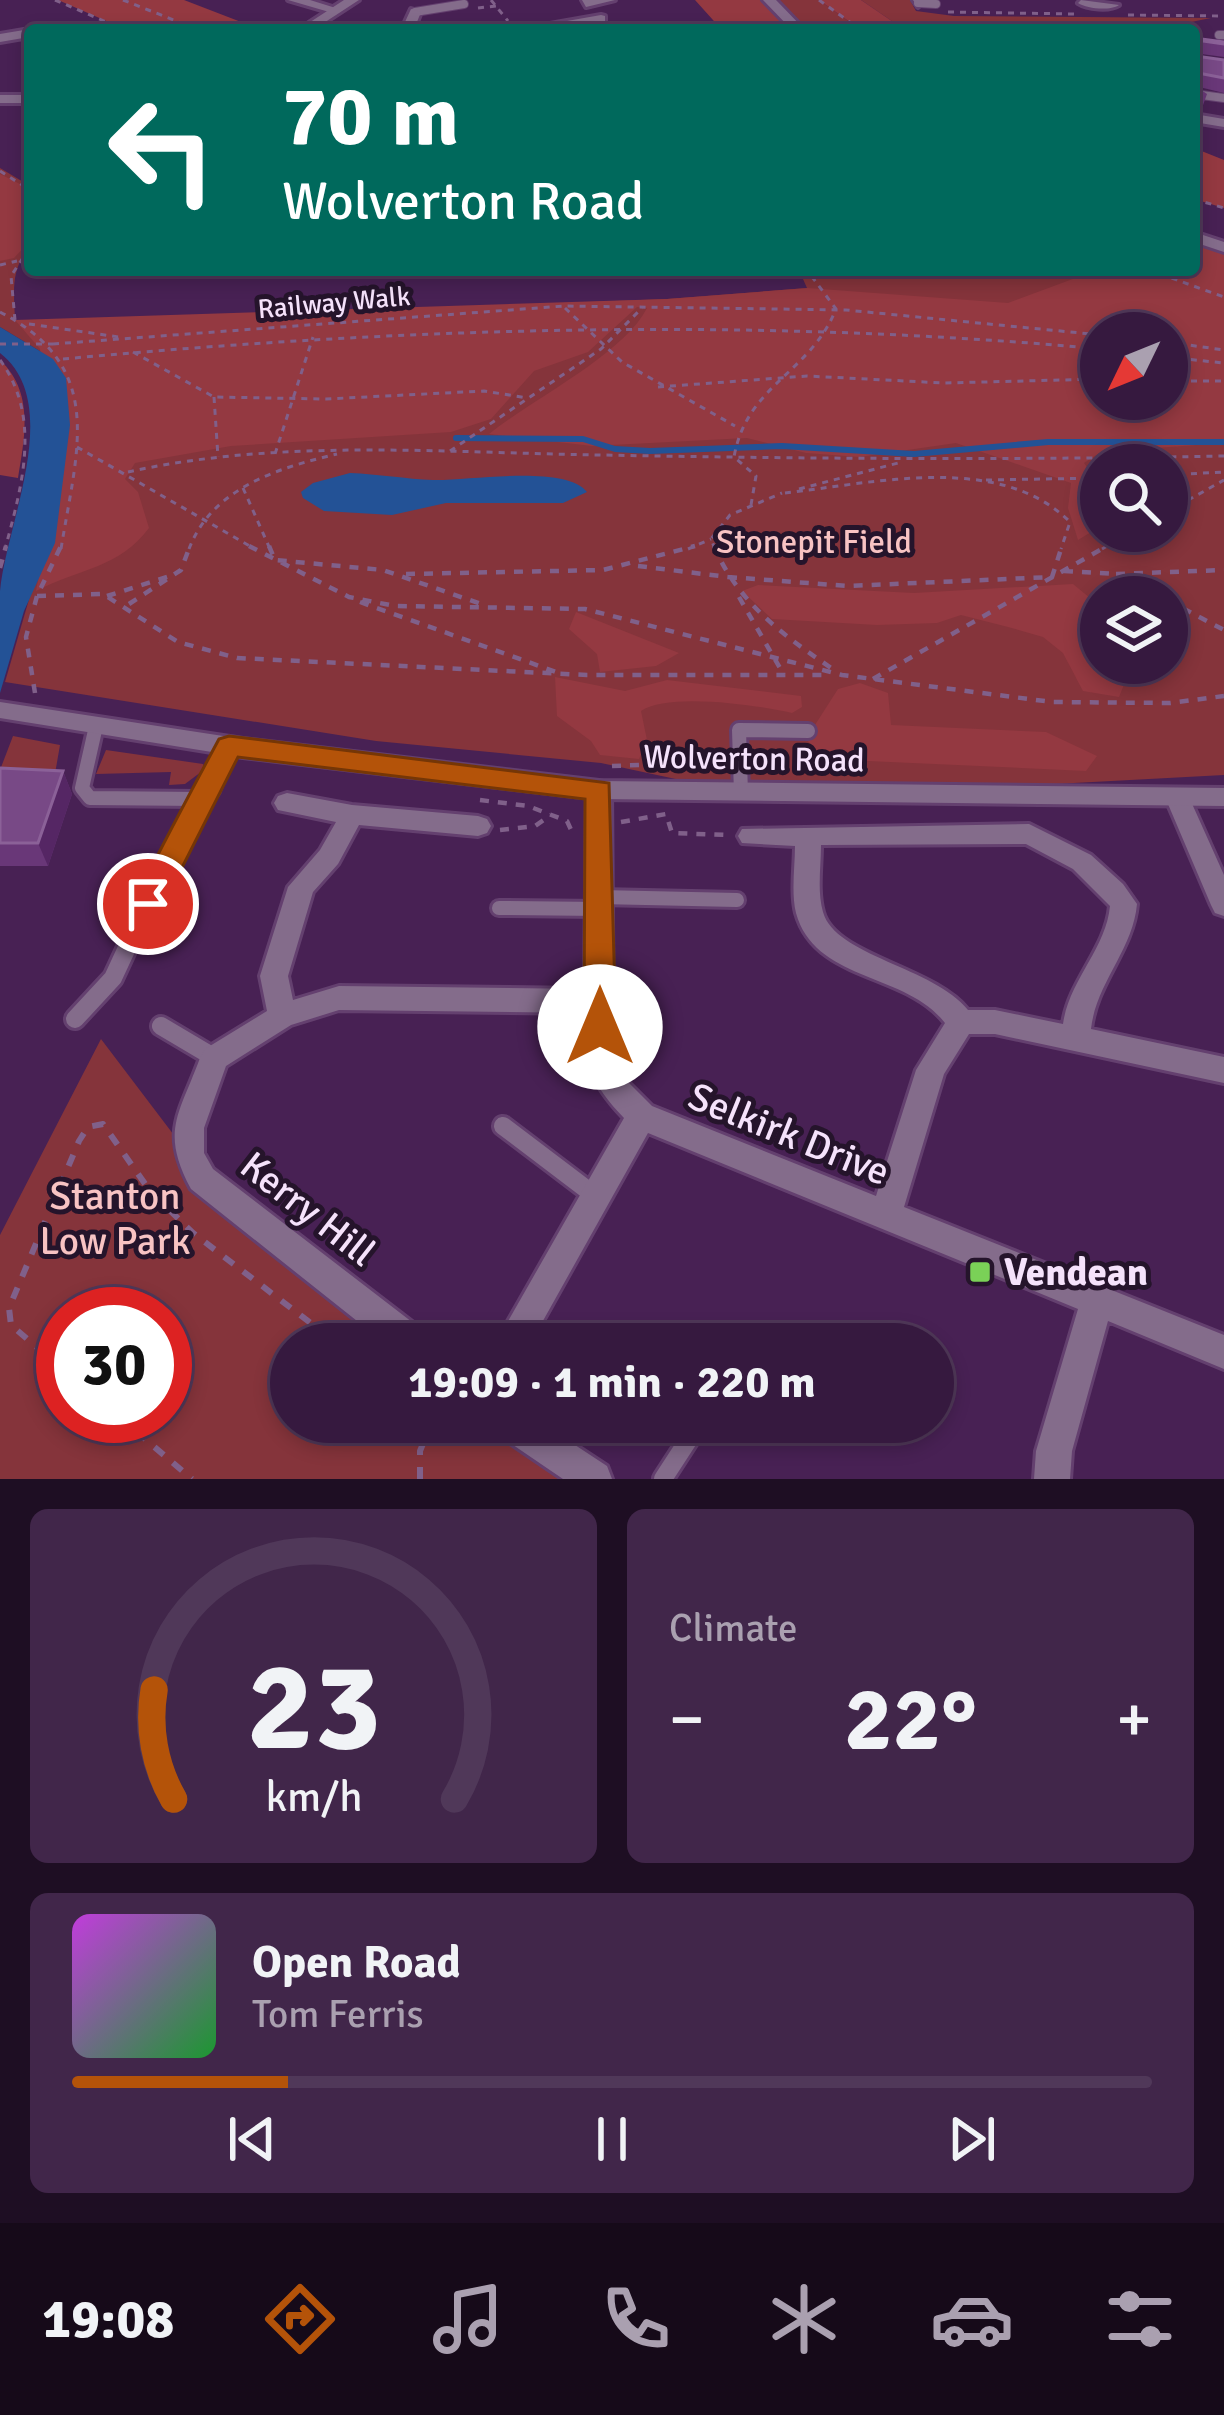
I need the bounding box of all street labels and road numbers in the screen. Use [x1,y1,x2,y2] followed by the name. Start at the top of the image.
[256,280,412,326] street label: Railway Walk
[643,737,865,781] street label: Wolverton Road
[682,1072,896,1196] street label: Selkirk Drive
[231,1141,385,1277] street label: Kerry Hill

